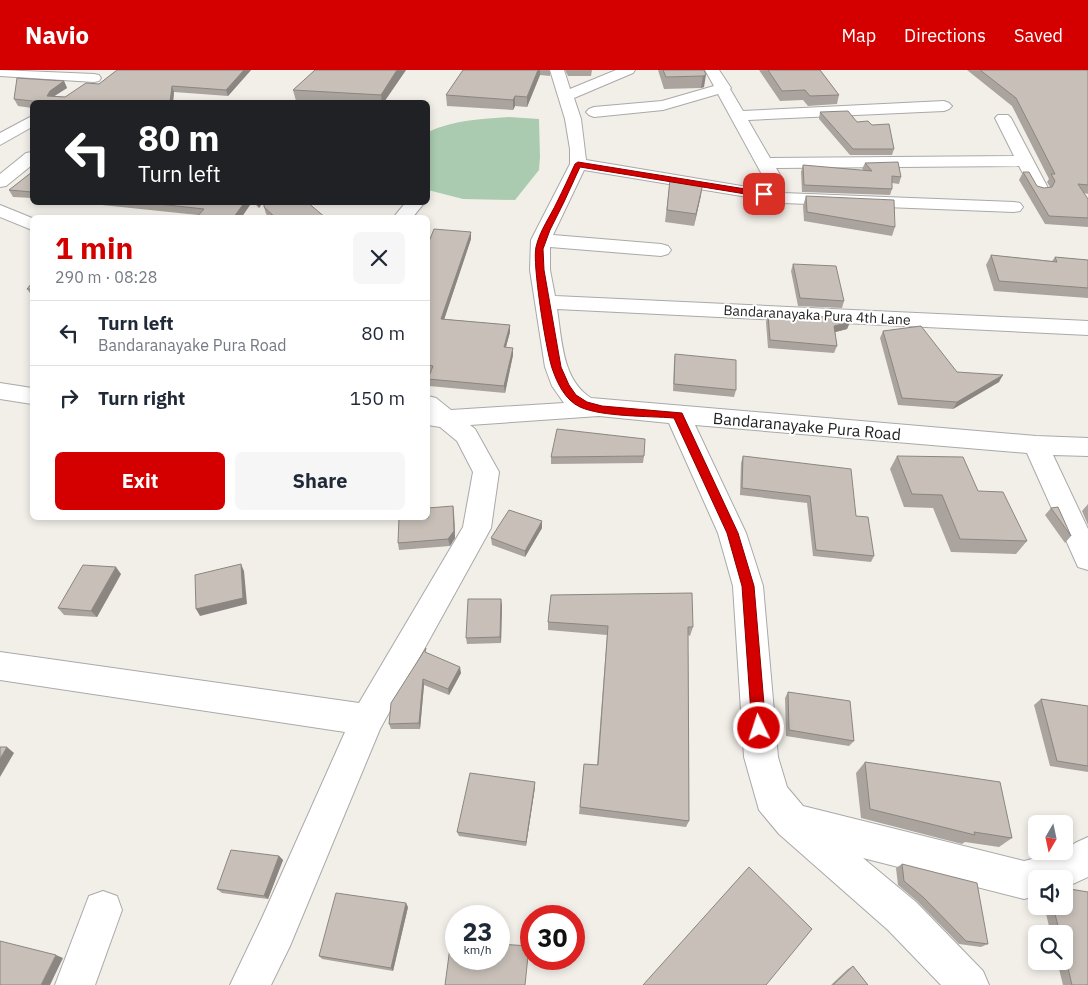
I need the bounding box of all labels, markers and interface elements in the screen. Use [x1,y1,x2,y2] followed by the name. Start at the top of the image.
[25,19,89,51] text: Navio
[841,24,876,47] text: Map
[904,24,986,47] text: Directions
[1014,24,1063,47] text: Saved
[138,115,220,161] text: 80 m
[55,120,120,185] icon: left
[138,159,221,188] text: Turn left
[743,173,785,215] pin
[750,180,778,208] icon: arrive
[55,228,133,267] text: 1 min
[353,232,405,284] button: close
[55,267,157,287] text: 290 m · 08:28
[723,301,911,329] street label: Bandaranayaka Pura 4th Lane
[98,311,174,335] text: Turn left
[55,319,83,347] icon: left
[361,321,405,345] text: 80 m
[98,335,287,355] text: Bandaranayake Pura Road
[55,384,83,412] icon: right
[98,386,185,410] text: Turn right
[350,386,405,410] text: 150 m
[712,408,902,444] street label: Bandaranayake Pura Road
[55,452,225,510] button: Exit
[235,452,405,510] button: Share
[732,701,784,753] position arrow
[1028,815,1072,860] north arrow
[1028,815,1073,970] map controls
[1028,870,1073,915] button: sound
[520,905,585,970] speed limit sign: 30
[462,915,493,948] text: 23
[1028,925,1073,970] button: search
[463,942,492,957] text: km/h

